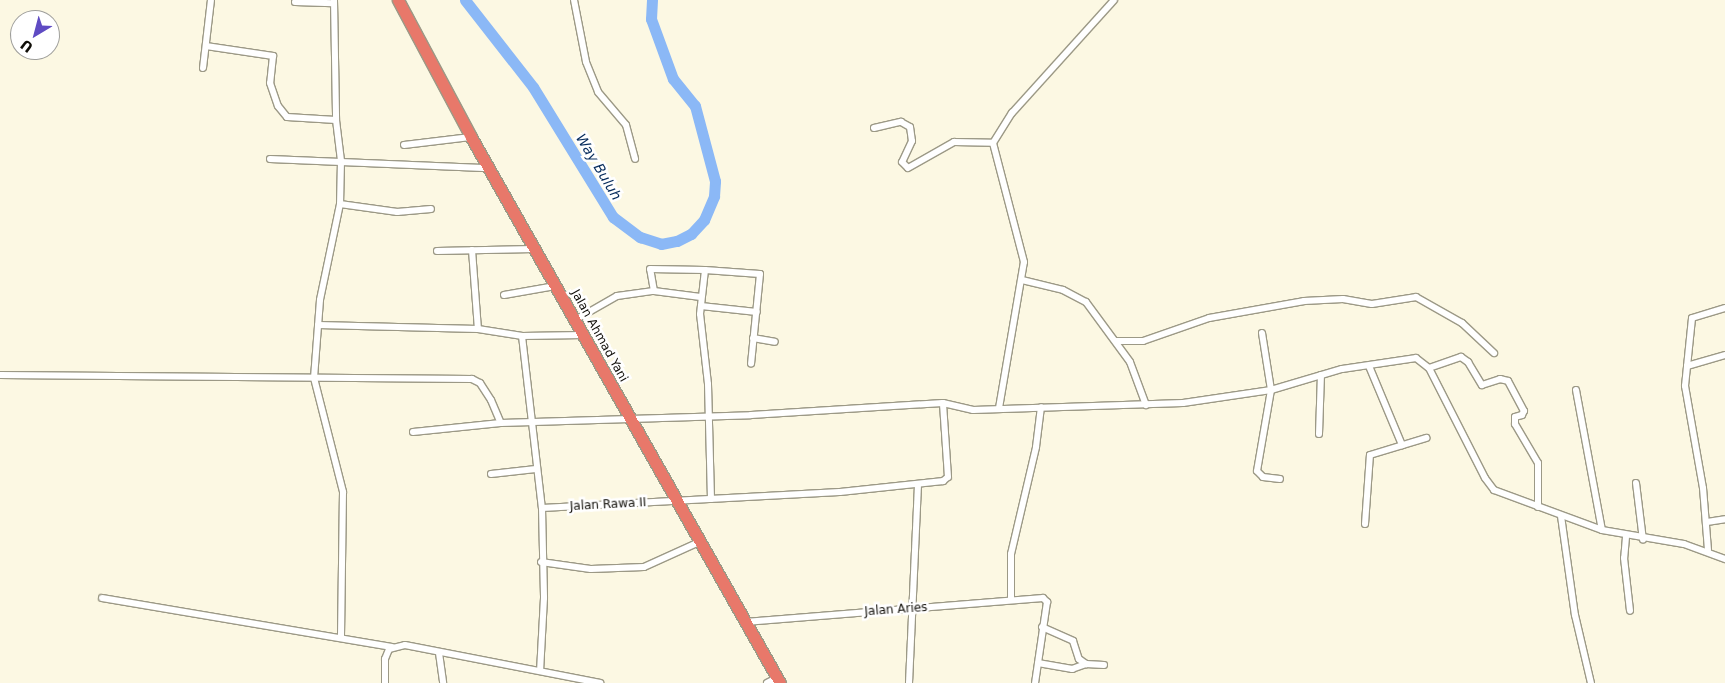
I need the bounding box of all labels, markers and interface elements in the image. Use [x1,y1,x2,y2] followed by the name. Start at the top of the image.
[10,10,60,60] north arrow
[17,36,36,56] text: U
[573,131,625,203] water label: Way Buluh
[568,287,630,385] street label: Jalan Ahmad Yani
[569,496,647,514] street label: Jalan Rawa II
[864,601,928,619] street label: Jalan Aries

